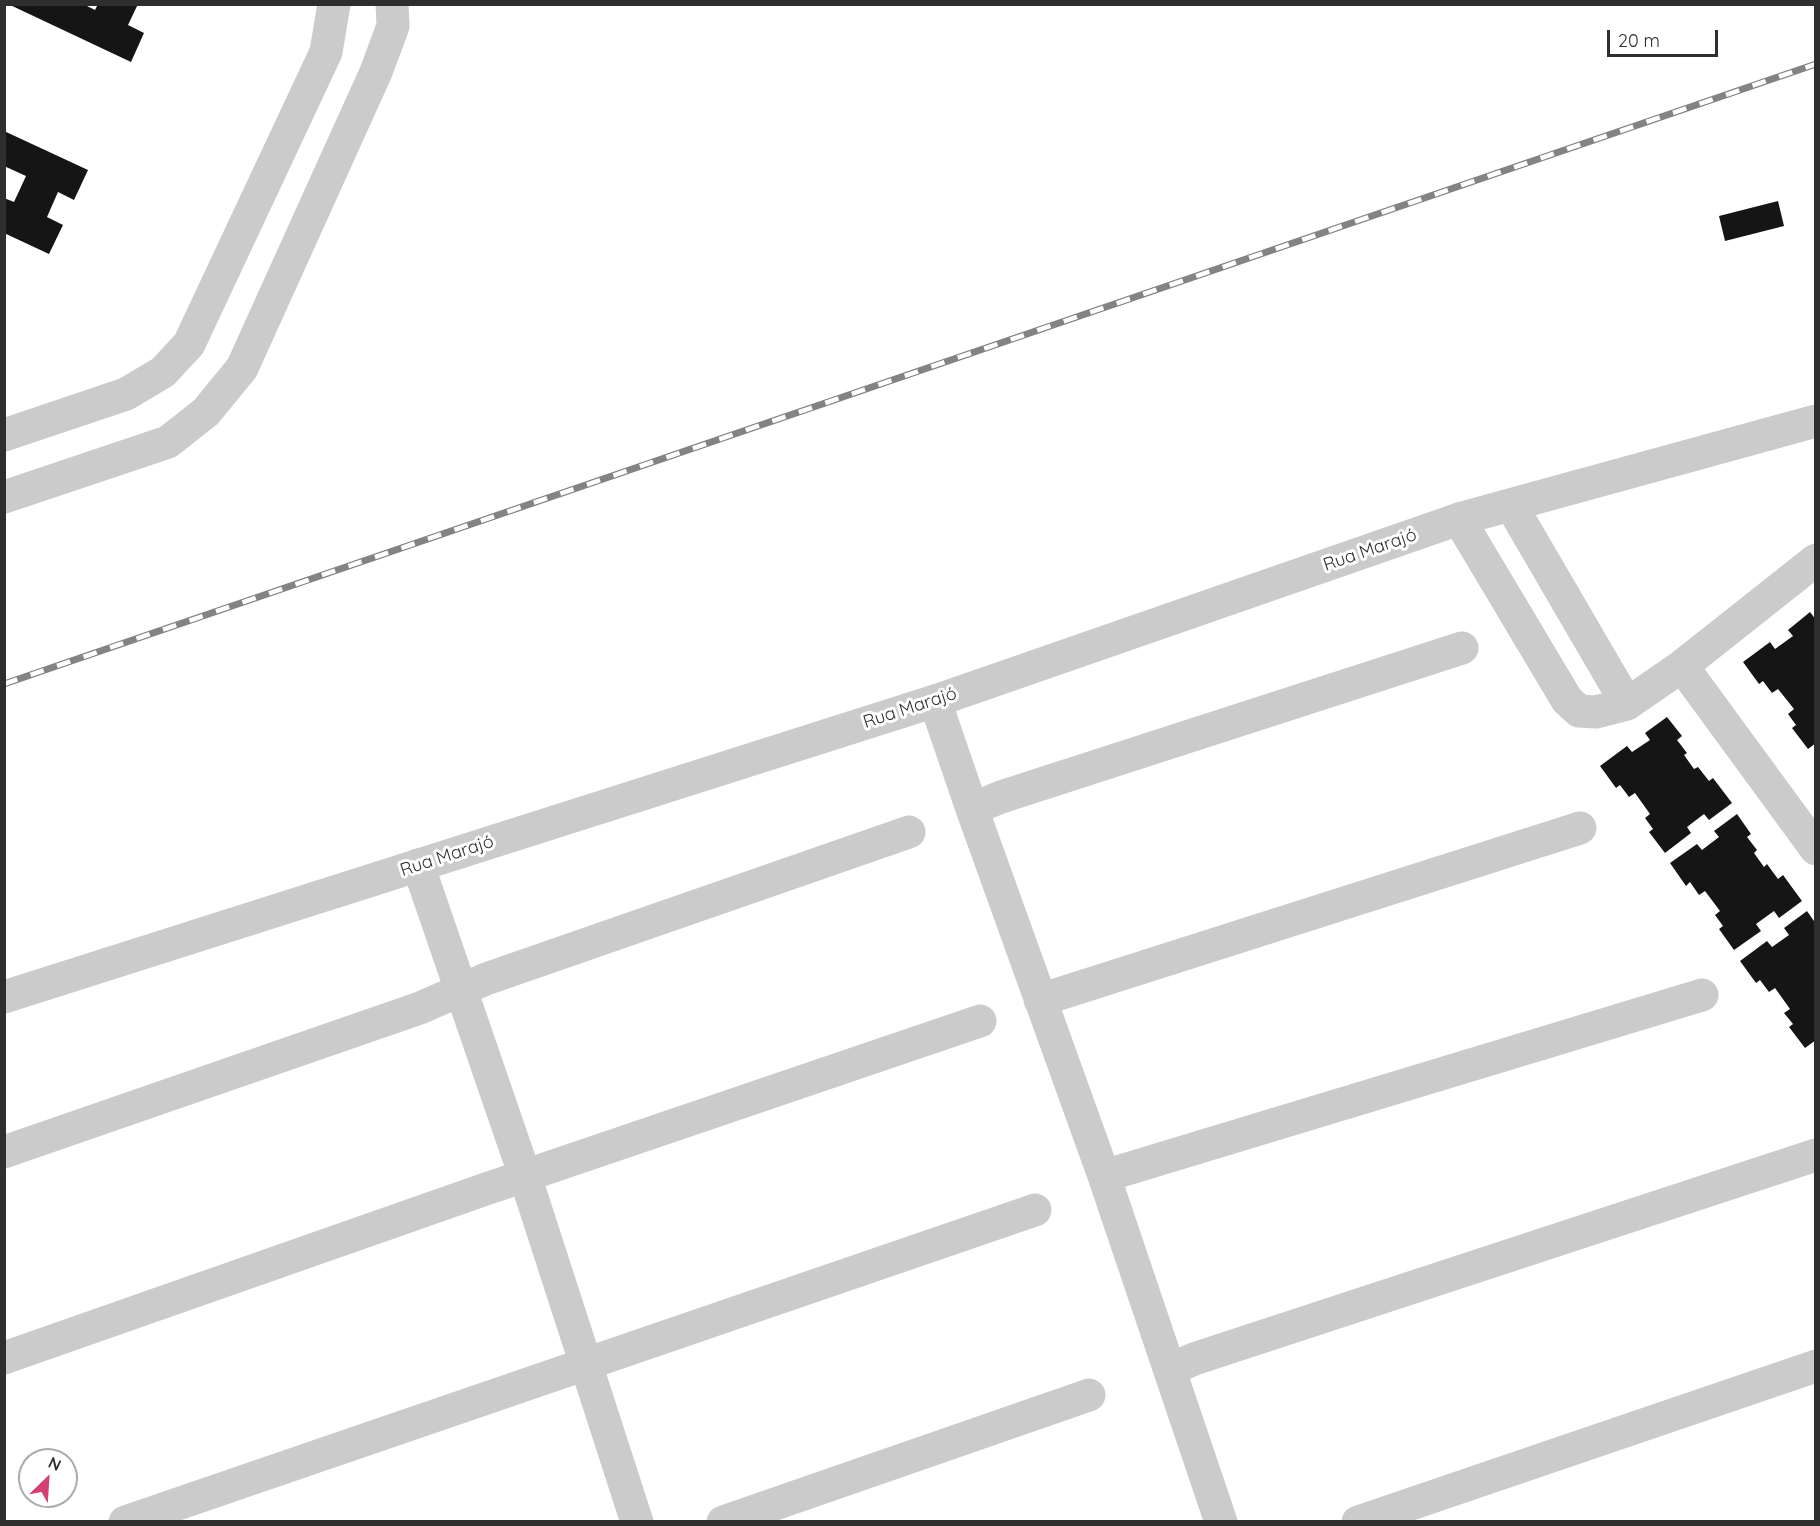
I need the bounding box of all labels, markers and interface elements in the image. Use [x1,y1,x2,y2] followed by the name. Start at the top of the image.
[1610,18,1721,56] scale bar
[1618,29,1660,52] text: 20 m
[1321,524,1419,576] street label: Rua Marajó
[860,683,960,733] street label: Rua Marajó
[397,831,497,881] street label: Rua Marajó
[18,1448,78,1508] north arrow
[45,1452,64,1475] text: N

